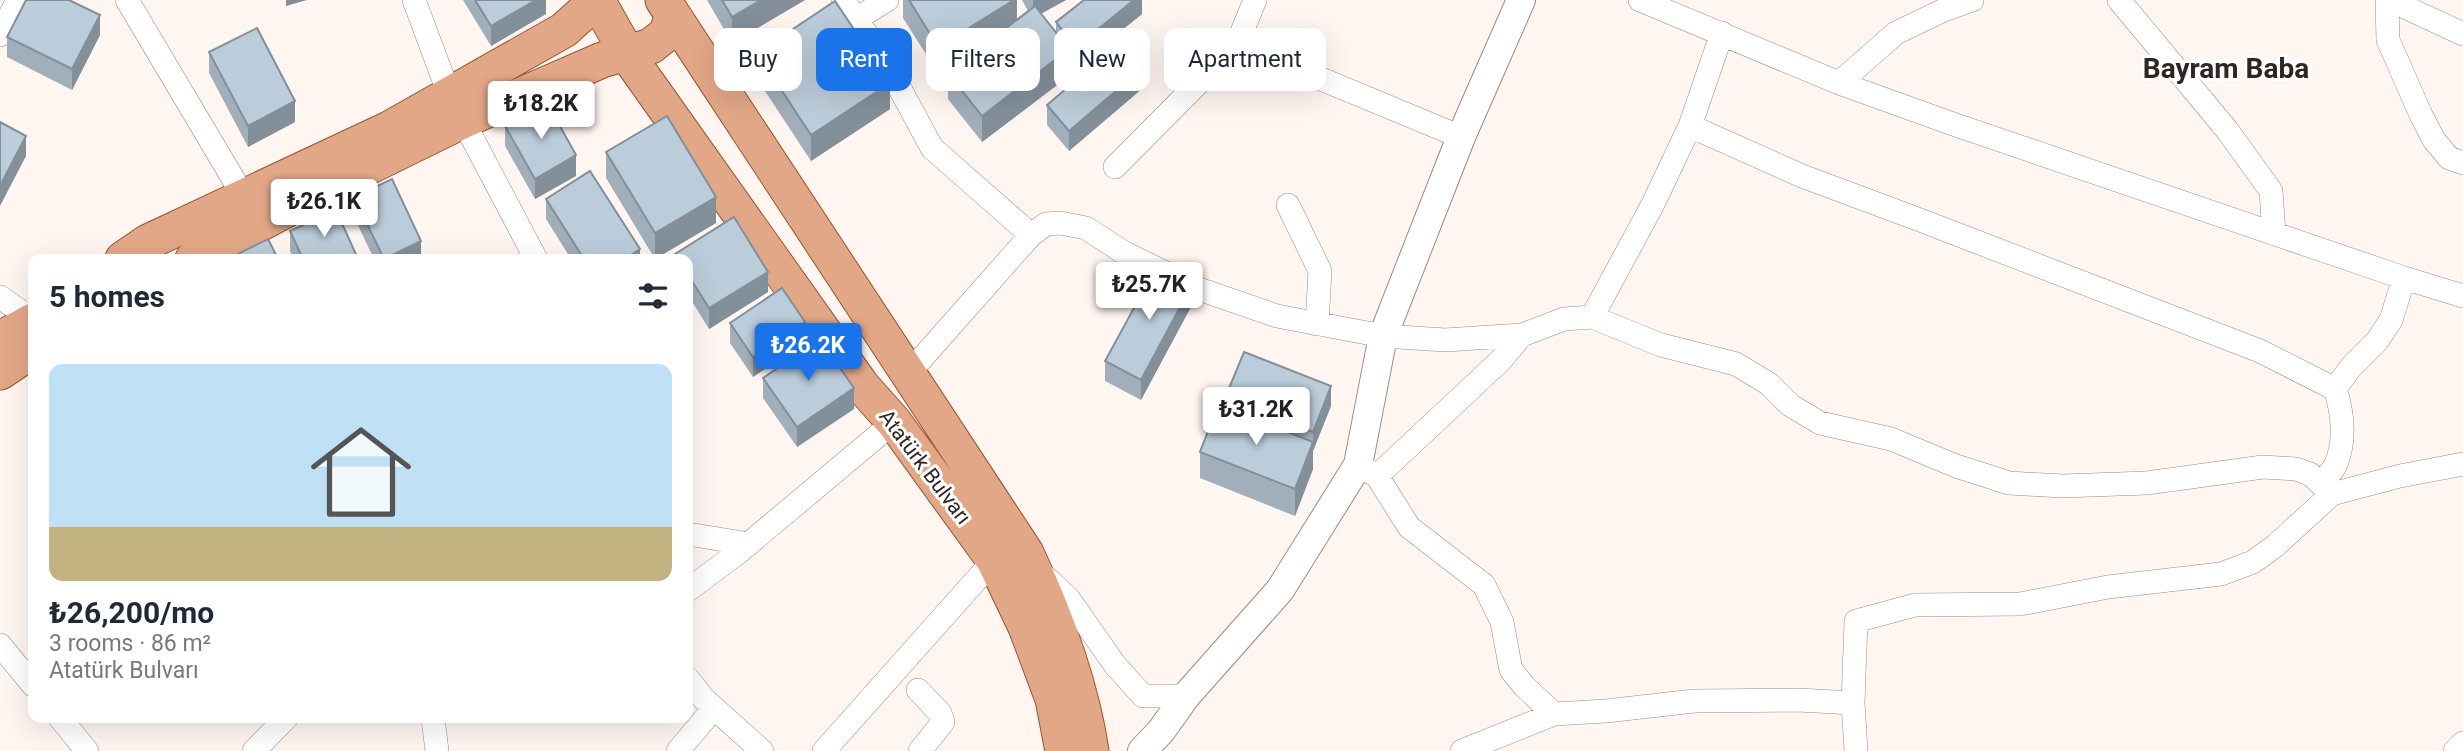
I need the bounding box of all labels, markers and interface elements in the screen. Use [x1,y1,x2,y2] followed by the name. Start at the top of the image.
[714,28,802,91] chip: Buy
[816,28,912,91] chip: Rent
[926,28,1040,91] chip: Filters
[1054,28,1150,91] chip: New
[1164,28,1326,91] chip: Apartment
[2143,52,2309,85] district label: Bayram Baba
[484,82,598,141] pin: ₺18.2K
[504,90,578,117] text: ₺18.2K
[267,180,381,239] pin: ₺26.1K
[287,188,361,215] text: ₺26.1K
[1092,262,1206,322] pin: ₺25.7K
[1112,271,1186,298] text: ₺25.7K
[634,277,672,315] icon: filters
[49,279,165,314] text: 5 homes
[751,324,865,383] pin: ₺26.2K
[771,332,845,359] text: ₺26.2K
[1199,388,1313,447] pin: ₺31.2K
[1219,396,1293,423] text: ₺31.2K
[874,405,976,529] street label: Atatürk Bulvarı
[298,409,424,535] icon: home
[49,595,214,630] text: ₺26,200/mo
[49,630,211,657] text: 3 rooms · 86 m²
[49,657,199,684] text: Atatürk Bulvarı

